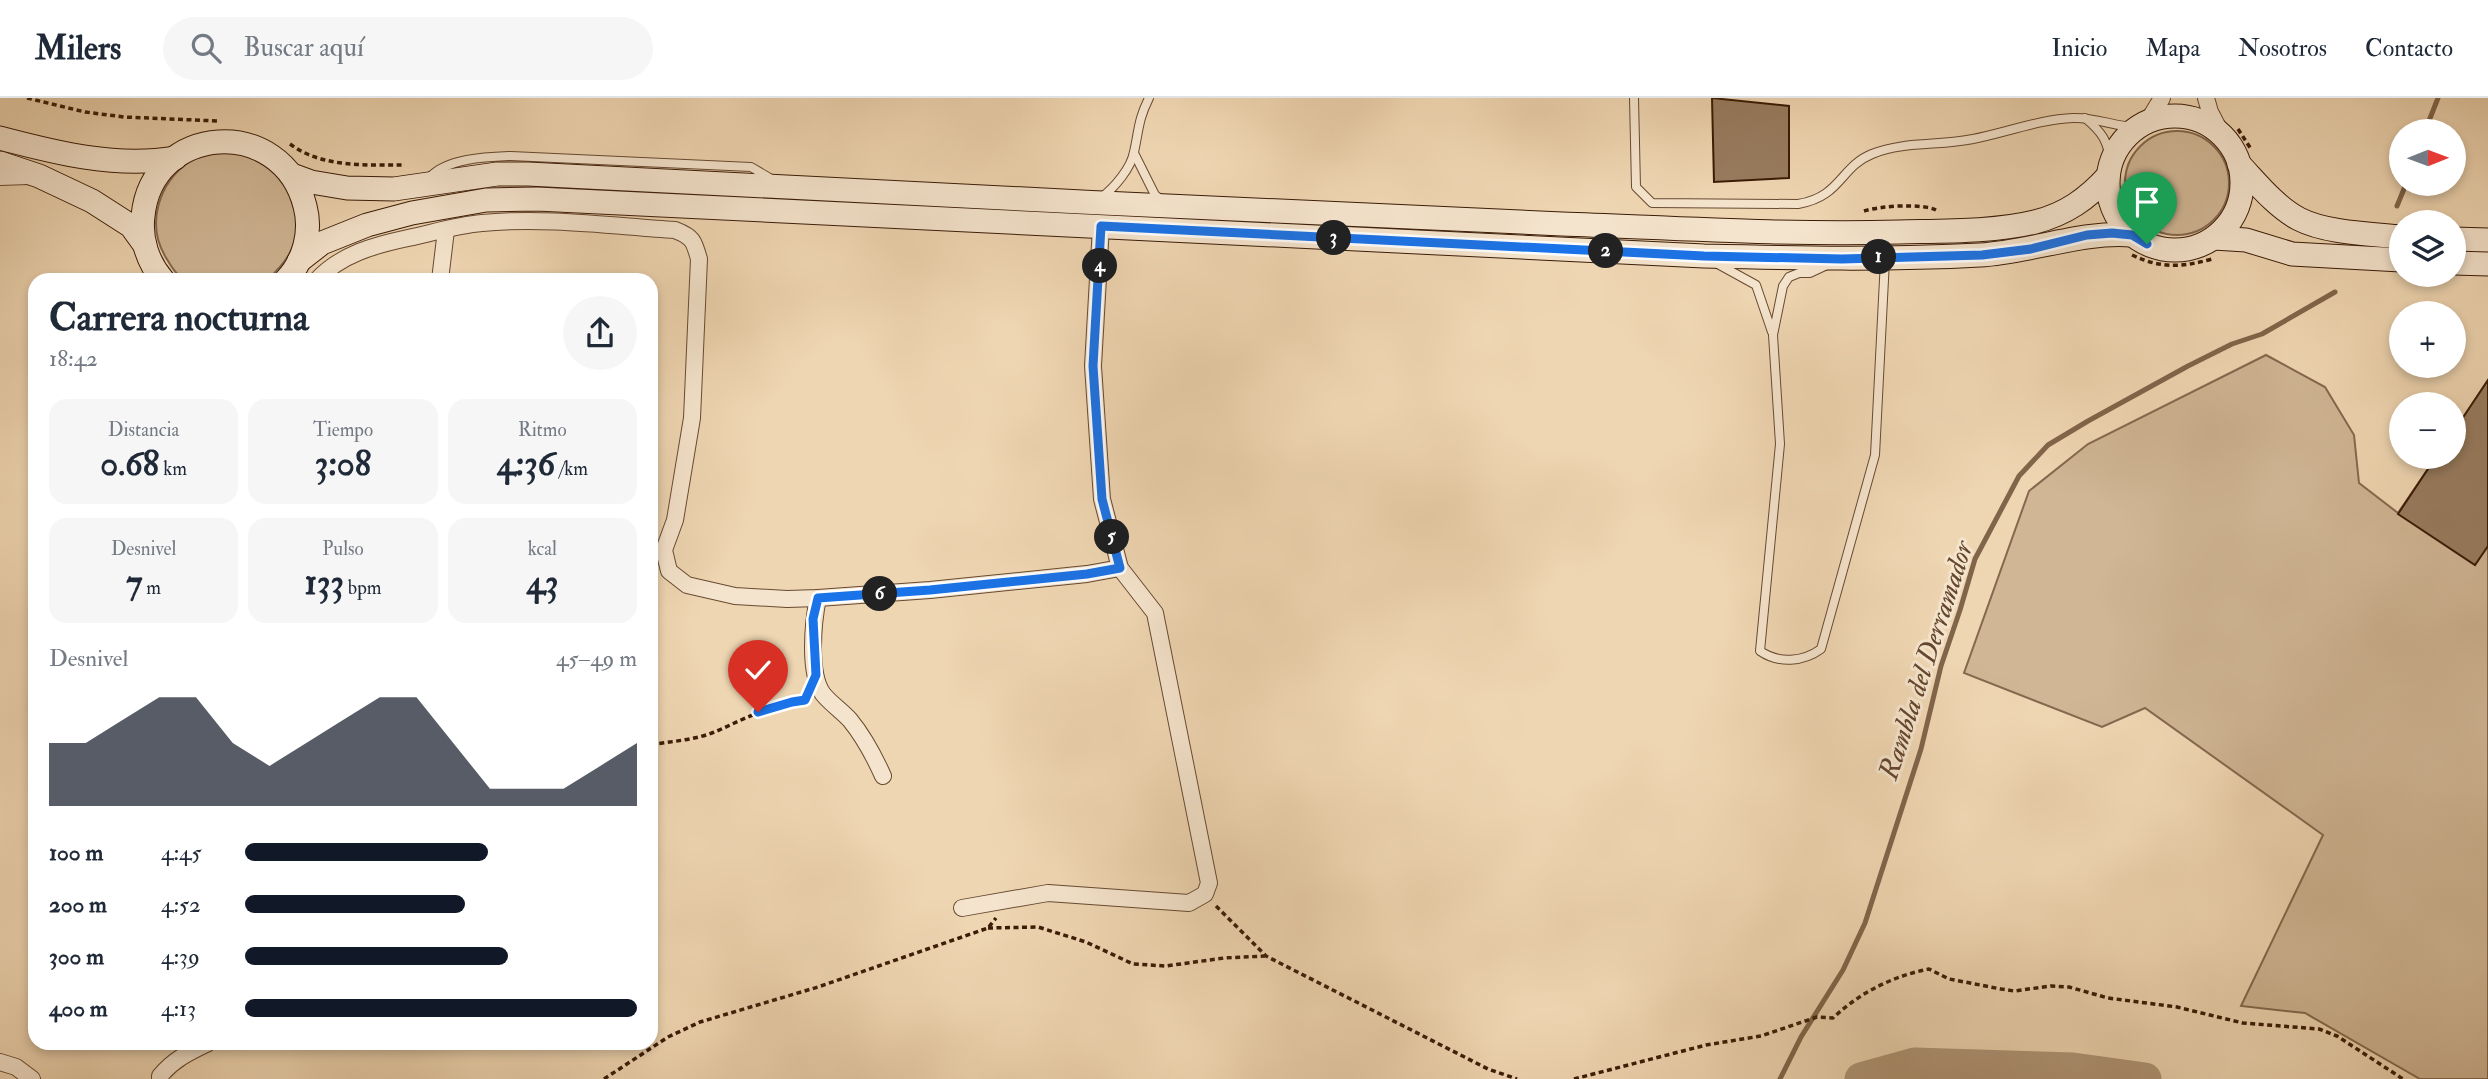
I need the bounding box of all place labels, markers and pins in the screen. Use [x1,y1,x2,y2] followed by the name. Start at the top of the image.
[2117,172,2177,244] pin
[1316,220,1352,256] pin: 3
[1588,234,1624,268] pin: 2
[1862,240,1896,274] pin: 1
[1082,248,1118,284] pin: 4
[1094,520,1130,555] pin: 5
[862,576,898,612] pin: 6
[728,640,788,712] pin

